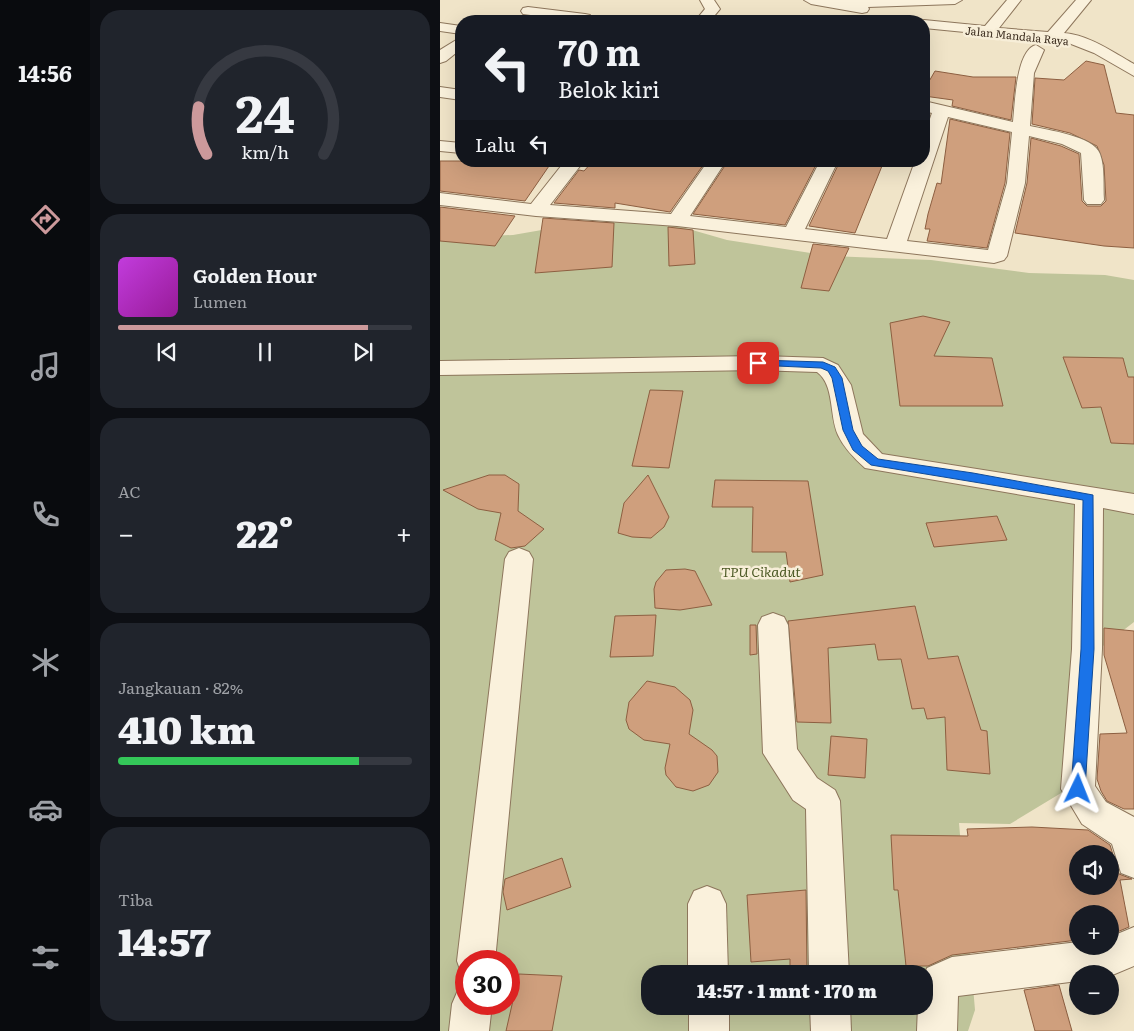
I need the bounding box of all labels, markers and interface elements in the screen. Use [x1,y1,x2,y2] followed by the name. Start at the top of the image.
[964,22,1070,48] street label: Jalan Mandala Raya
[558,25,640,77] text: 70 m
[475,35,540,100] icon: left
[18,56,72,89] text: 14:56
[235,72,295,149] text: 24
[558,72,660,105] text: Belok kiri
[475,130,515,158] text: Lalu
[525,130,553,158] icon: left
[241,138,289,165] text: km/h
[28,202,63,237] icon: directions
[193,261,317,289] text: Golden Hour
[193,289,247,313] text: Lumen
[153,338,181,366] icon: previous
[251,338,279,366] icon: pause
[349,338,377,366] icon: next
[737,342,779,384] pin
[28,349,63,384] icon: music
[744,349,772,377] icon: arrive
[118,479,141,503] text: AC
[28,497,63,532] icon: phone
[236,503,294,560] text: 22°
[118,511,134,553] text: −
[396,511,412,553] text: +
[721,561,801,581] park label: TPU Cikadut
[28,645,63,680] icon: climate
[118,675,243,699] text: Jangkauan · 82%
[118,699,255,756] text: 410 km
[1051,762,1103,814] position arrow
[28,792,63,827] icon: car
[1069,845,1119,1015] map controls
[1069,845,1119,895] button: sound
[118,887,153,911] text: Tiba
[1069,905,1119,955] button: +
[118,911,211,968] text: 14:57
[28,940,63,975] icon: filters
[455,950,520,1015] speed limit sign: 30
[1069,965,1119,1015] button: −
[697,976,877,1004] text: 14:57 · 1 mnt · 170 m

